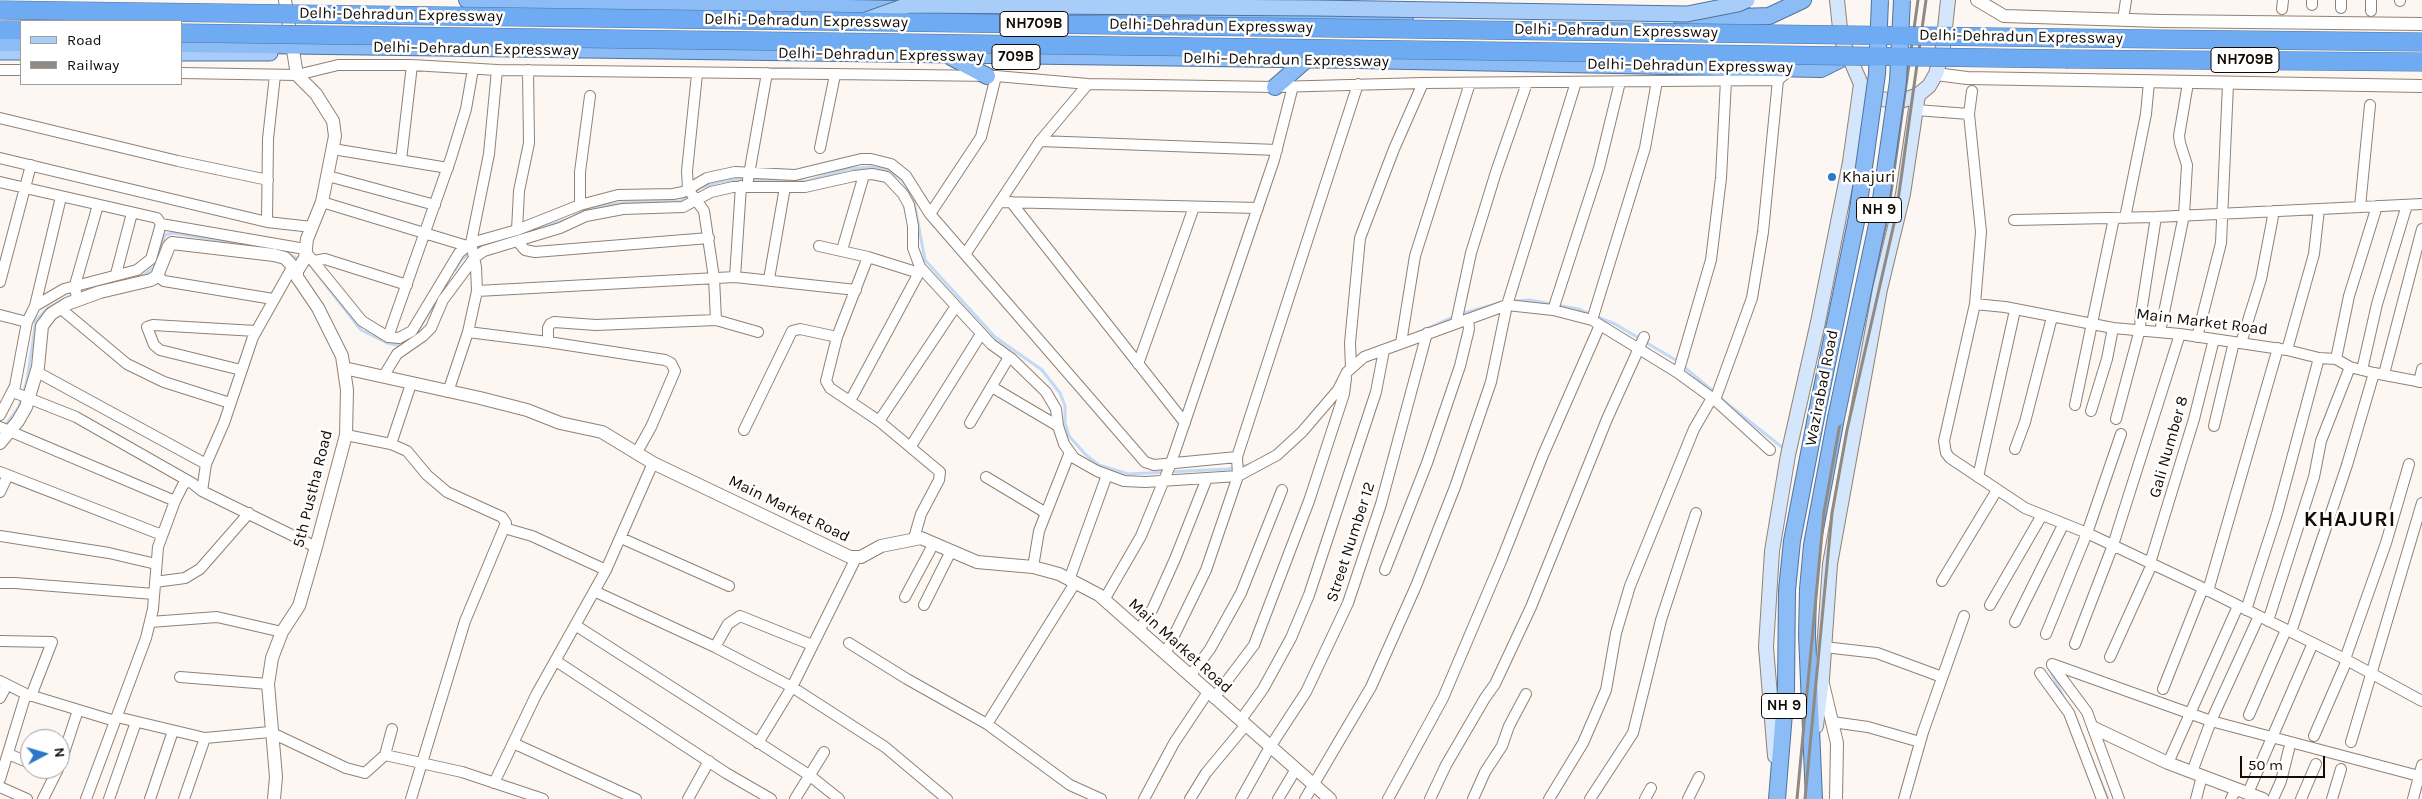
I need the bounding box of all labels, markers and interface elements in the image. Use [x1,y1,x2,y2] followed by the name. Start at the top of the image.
[299,4,503,26] street label: Delhi-Dehradun Expressway
[704,10,908,32] street label: Delhi-Dehradun Expressway
[1000,12,1068,36] road number: NH709B
[1109,15,1313,37] street label: Delhi-Dehradun Expressway
[20,20,182,85] legend
[1514,20,1718,42] street label: Delhi-Dehradun Expressway
[1919,26,2123,48] street label: Delhi-Dehradun Expressway
[67,31,102,49] text: Road
[373,38,579,60] street label: Delhi–Dehradun Expressway
[778,44,984,66] street label: Delhi–Dehradun Expressway
[992,44,1040,70] road number: 709B
[2211,48,2279,72] road number: NH709B
[1183,49,1389,71] street label: Delhi–Dehradun Expressway
[1587,55,1793,77] street label: Delhi–Dehradun Expressway
[67,56,119,74] text: Railway
[1842,167,1895,187] place label: Khajuri
[1826,171,1838,183] marker: Khajuri
[1856,198,1902,222] road number: NH 9
[2135,304,2269,340] street label: Main Market Road
[1801,328,1843,448] street label: Wazirabad Road
[2145,394,2193,500] street label: Gali Number 8
[289,428,337,550] street label: 5th Pustha Road
[725,471,853,547] street label: Main Market Road
[1323,480,1379,604] street label: Street Number 12
[2303,507,2397,533] district label: KHAJURI
[1124,594,1236,698] street label: Main Market Road
[1762,694,1806,718] road number: NH 9
[20,729,70,779] north arrow
[2242,746,2327,778] scale bar
[50,747,68,758] text: N
[2248,756,2283,774] text: 50 m

